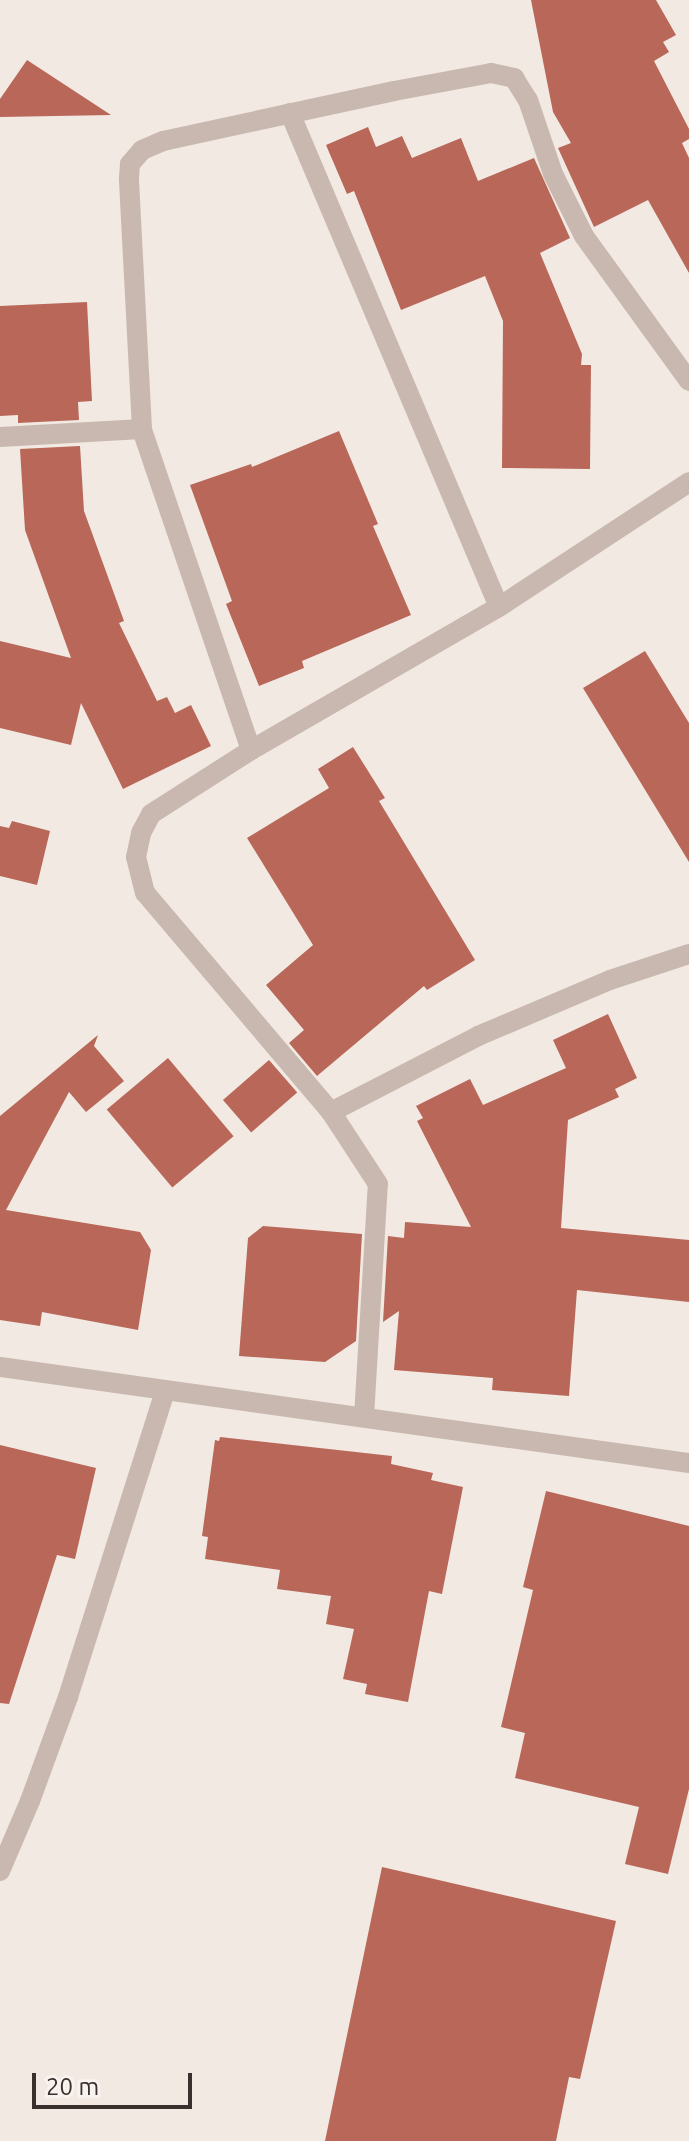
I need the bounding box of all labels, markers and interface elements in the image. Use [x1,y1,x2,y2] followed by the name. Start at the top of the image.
[36,2057,196,2107] scale bar
[46,2073,99,2100] text: 20 m

